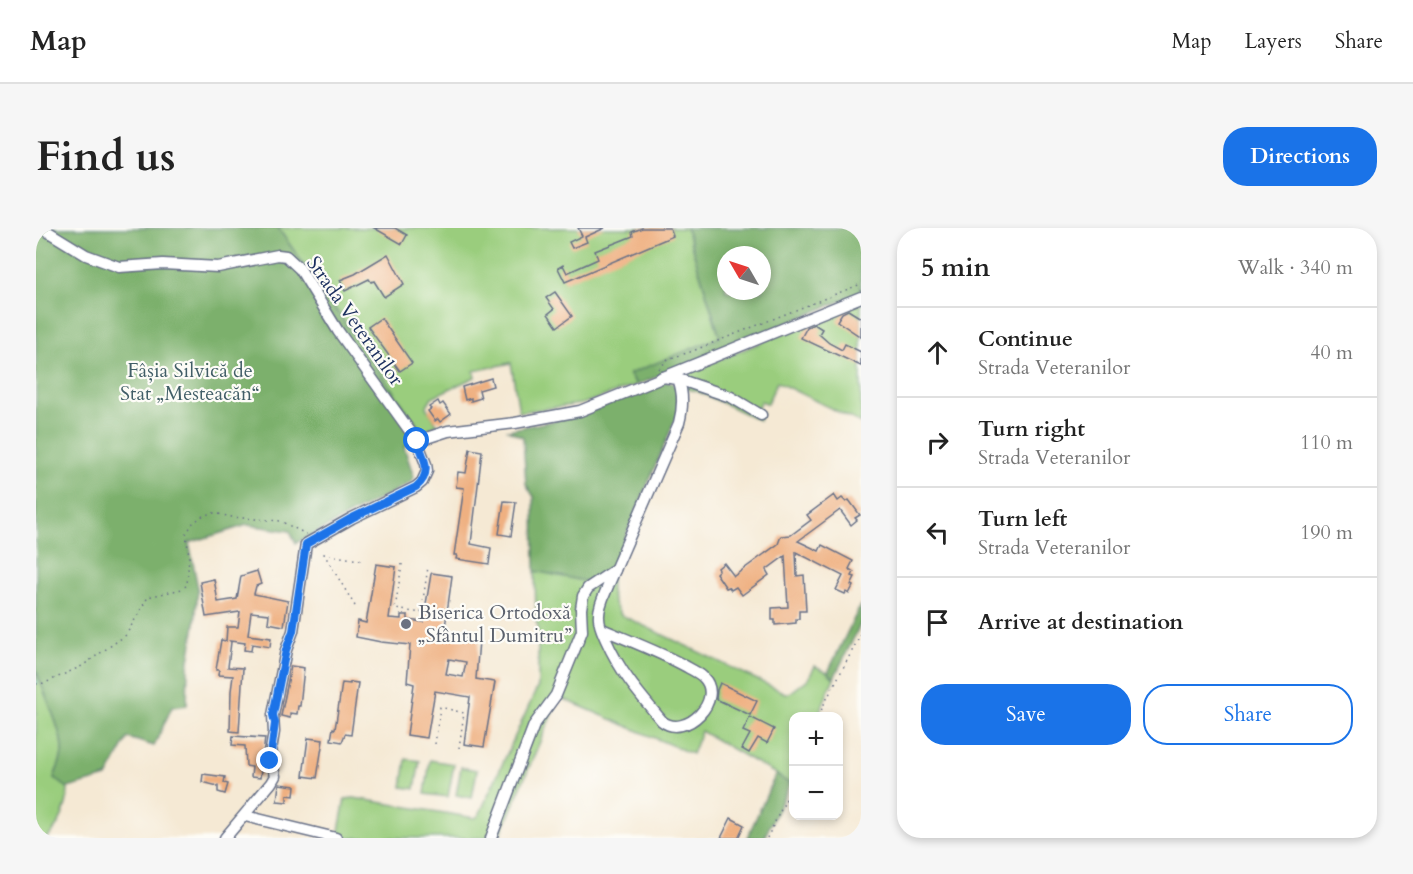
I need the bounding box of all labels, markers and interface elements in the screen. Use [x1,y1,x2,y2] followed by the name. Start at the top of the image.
[30,22,87,60] text: Map
[1172,27,1212,56] text: Map
[1245,27,1302,56] text: Layers
[1335,27,1383,56] text: Share
[1223,127,1377,186] button: Directions
[36,128,176,185] text: Find us
[717,246,771,300] north arrow
[921,250,990,285] text: 5 min
[300,251,410,392] street label: Strada Veteranilor
[1238,254,1353,281] text: Walk · 340 m
[978,324,1073,354] text: Continue
[921,336,954,369] icon: ahead
[1310,339,1353,366] text: 40 m
[978,354,1130,381] text: Strada Veteranilor
[120,357,260,407] park label: Fâșia Silvică de Stat „Mesteacăn“
[978,414,1085,444] text: Turn right
[921,426,954,459] icon: right
[403,427,429,453] route start
[1300,429,1353,456] text: 110 m
[978,444,1130,471] text: Strada Veteranilor
[978,504,1067,534] text: Turn left
[921,516,954,549] icon: left
[1300,519,1353,546] text: 190 m
[978,534,1130,561] text: Strada Veteranilor
[418,599,572,649] place label: Biserica Ortodoxă „Sfântul Dumitru”
[921,606,954,639] icon: arrive
[978,607,1183,637] text: Arrive at destination
[399,617,413,631] marker: Biserica Ortodoxă „Sfântul Dumitru”
[921,684,1131,745] button: Save
[1143,684,1353,745] button: Share
[789,712,843,820] map controls
[789,712,843,766] button: +
[256,747,282,773] route end
[789,766,843,820] button: −

